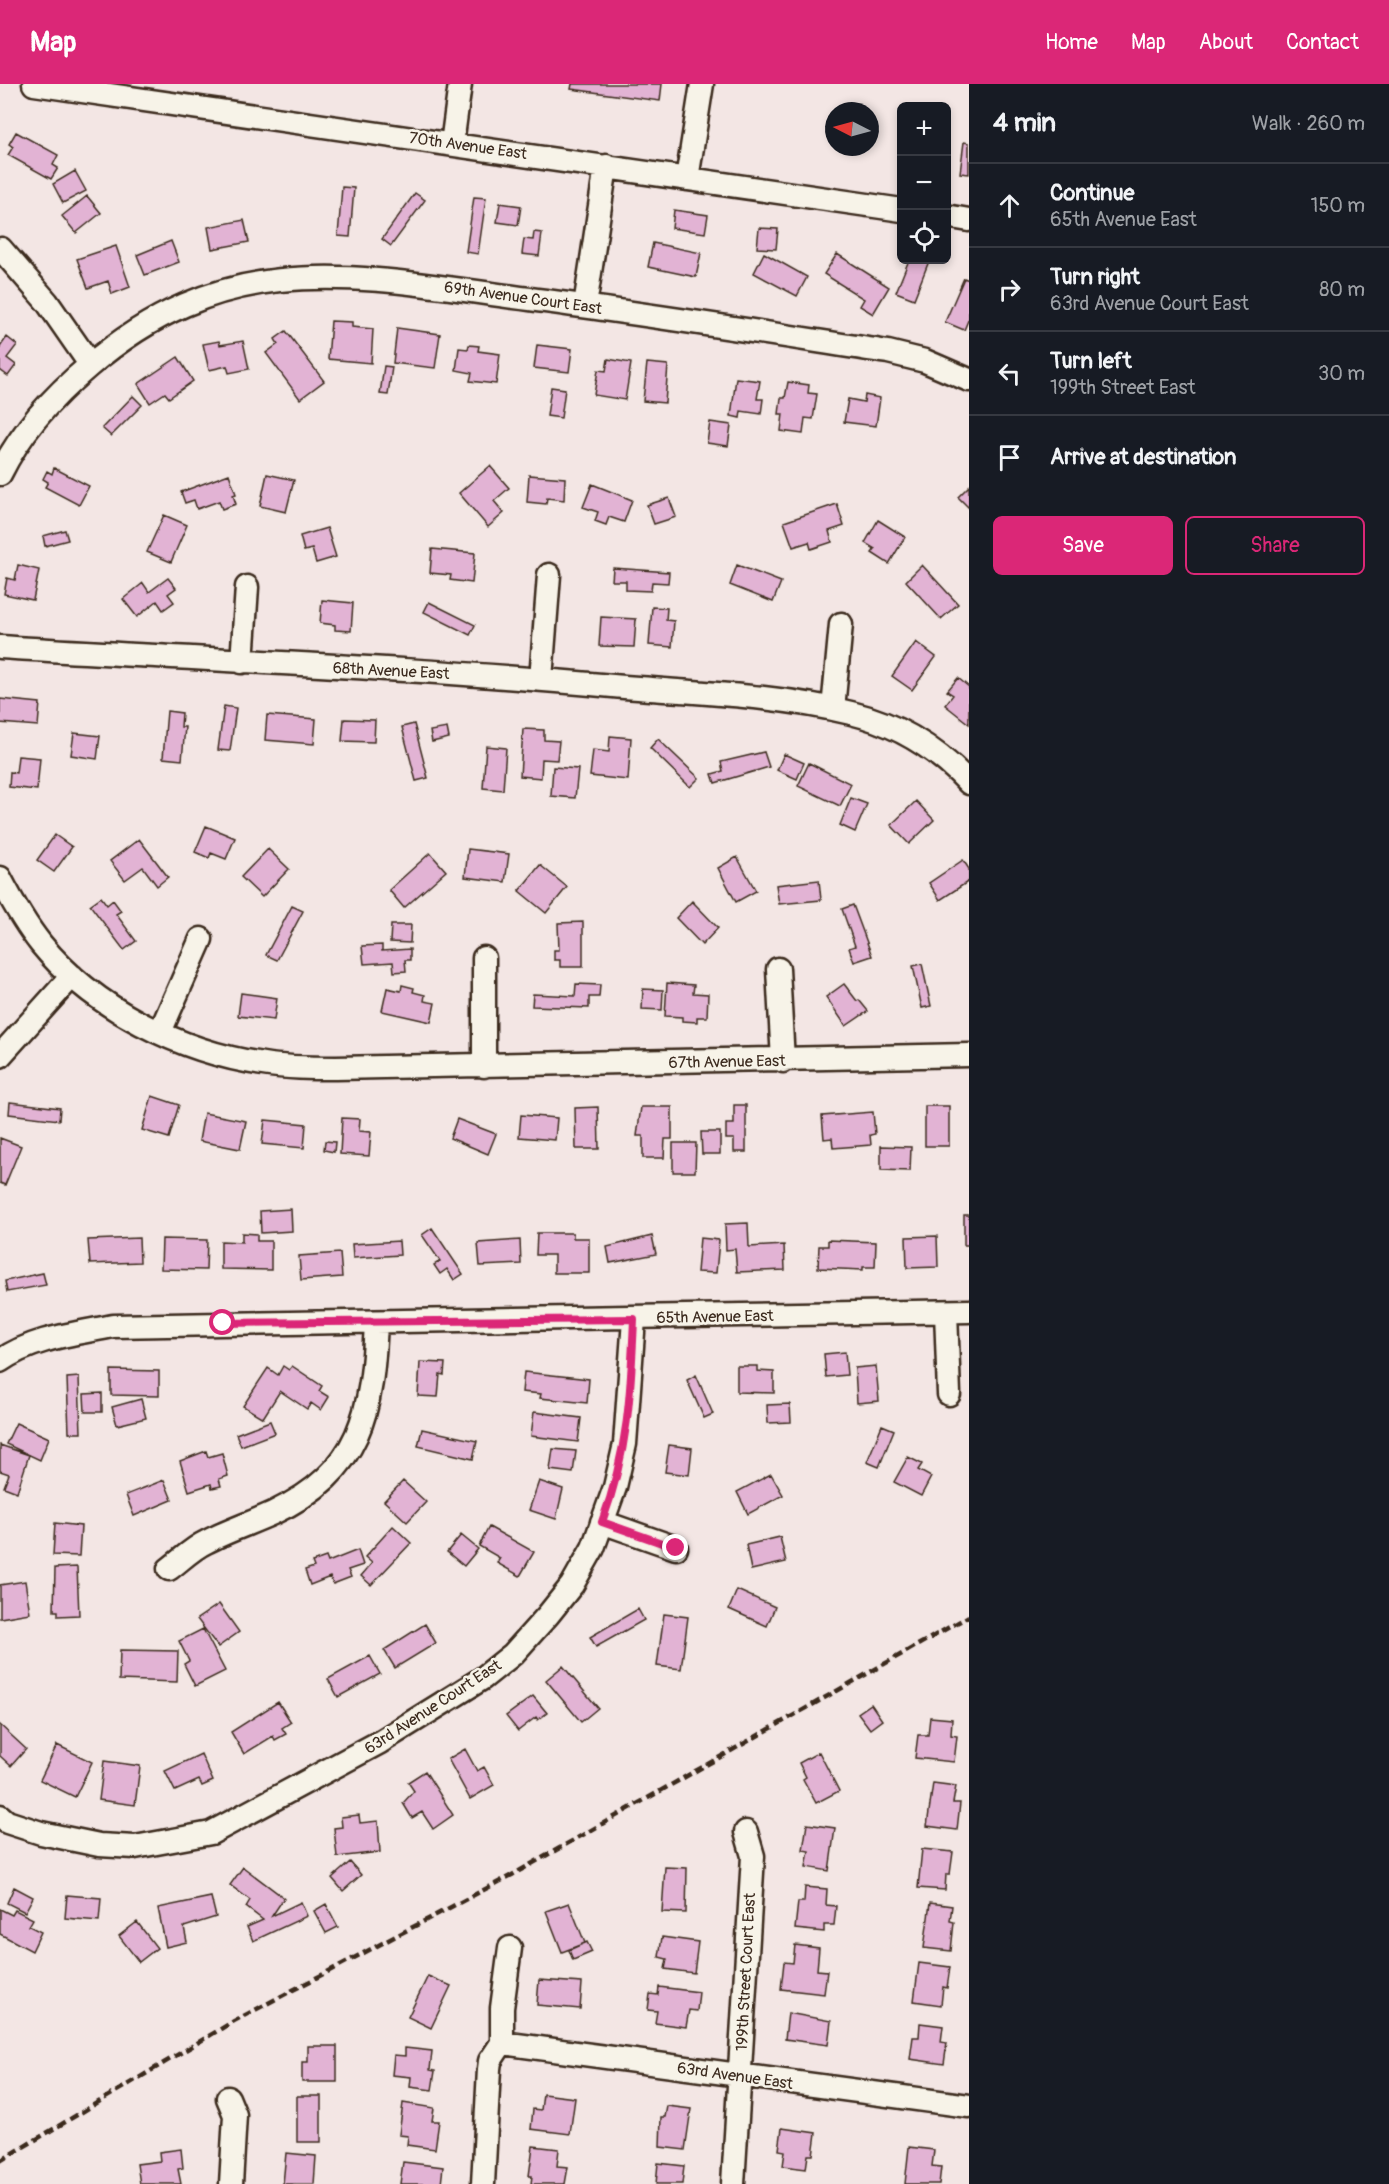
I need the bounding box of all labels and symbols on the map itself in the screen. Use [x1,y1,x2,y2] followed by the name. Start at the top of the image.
[825,102,879,156] north arrow
[408,128,529,164] street label: 70th Avenue East
[443,277,604,319] street label: 69th Avenue Court East
[332,658,450,684] street label: 68th Avenue East
[668,1051,786,1073] street label: 67th Avenue East
[656,1306,774,1328] street label: 65th Avenue East
[209,1309,235,1335] route start
[662,1534,688,1560] route end
[361,1655,506,1759] street label: 63rd Avenue Court East
[732,1892,760,2052] street label: 199th Street Court East
[676,2058,795,2094] street label: 63rd Avenue East

